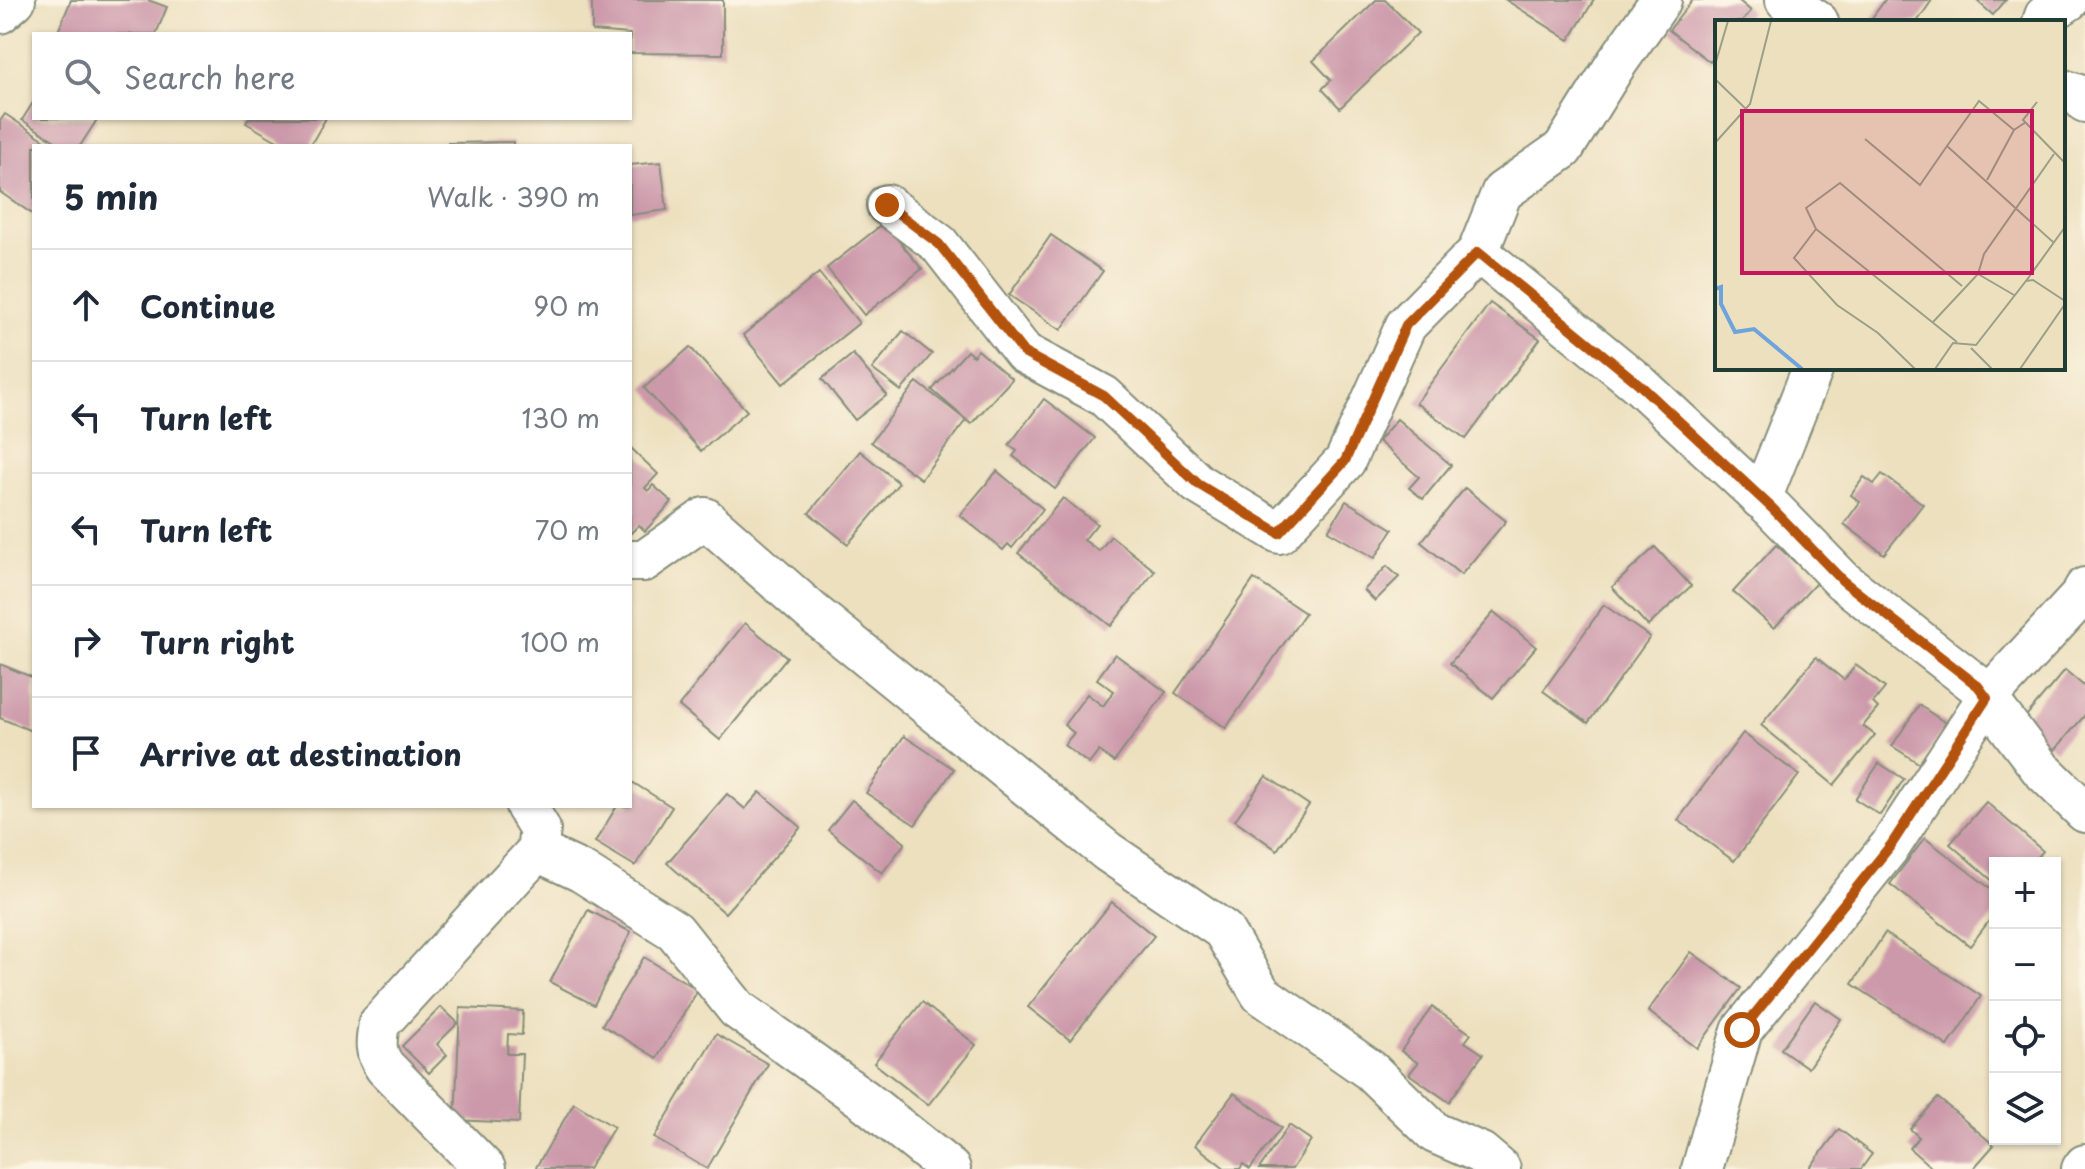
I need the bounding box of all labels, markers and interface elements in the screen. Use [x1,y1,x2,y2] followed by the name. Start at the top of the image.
[1715,20,2065,370] inset map
[32,32,632,120] search box
[60,54,104,98] icon: search
[124,54,296,99] text: Search here
[64,170,158,222] text: 5 min
[427,177,600,216] text: Walk · 390 m
[869,187,905,223] route end
[64,283,108,327] icon: ahead
[140,283,275,328] text: Continue
[533,286,600,325] text: 90 m
[64,395,108,439] icon: left
[140,395,272,440] text: Turn left
[521,398,600,437] text: 130 m
[64,507,108,551] icon: left
[140,507,272,552] text: Turn left
[535,510,600,549] text: 70 m
[64,619,108,663] icon: right
[140,619,295,664] text: Turn right
[520,622,600,661] text: 100 m
[64,731,108,775] icon: arrive
[140,731,462,776] text: Arrive at destination
[1989,857,2061,1145] map controls
[1989,857,2061,929] button: +
[1989,929,2061,1001] button: −
[1989,1001,2061,1073] button: locate
[1724,1012,1760,1048] route start
[1989,1073,2061,1145] button: layers

